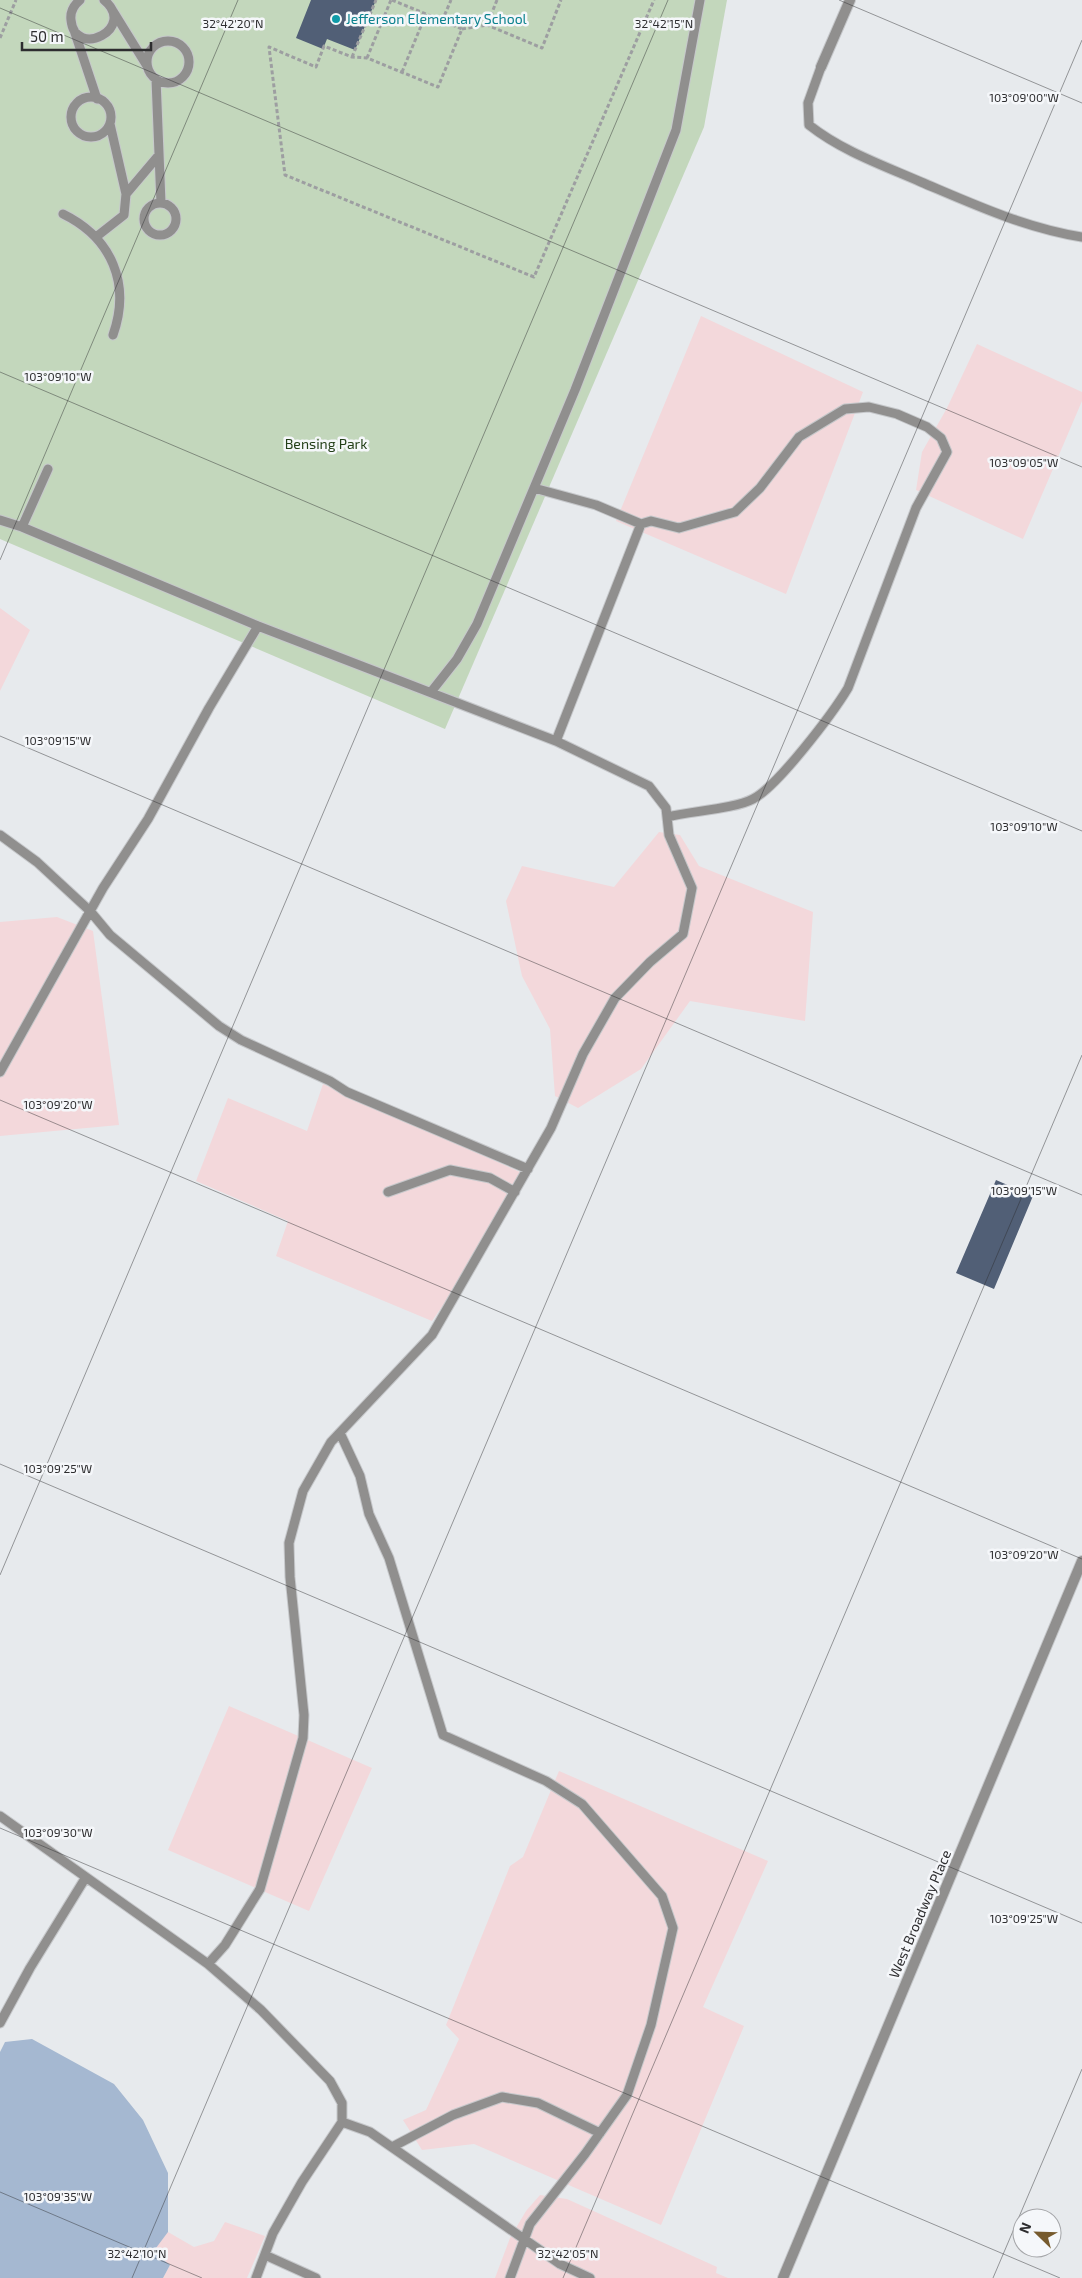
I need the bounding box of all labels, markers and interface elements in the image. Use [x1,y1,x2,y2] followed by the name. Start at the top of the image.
[346,10,528,27] place label: Jefferson Elementary School
[330,13,342,25] marker: Jefferson Elementary School
[202,16,264,30] text: 32°42'20"N
[635,16,693,30] text: 32°42'15"N
[22,20,151,52] scale bar
[30,27,64,45] text: 50 m
[989,90,1059,104] text: 103°09'00"W
[24,369,92,383] text: 103°09'10"W
[285,435,367,452] park label: Bensing Park
[990,455,1058,469] text: 103°09'05"W
[25,733,91,747] text: 103°09'15"W
[990,819,1058,833] text: 103°09'10"W
[23,1097,93,1111] text: 103°09'20"W
[991,1183,1057,1197] text: 103°09'15"W
[24,1461,92,1475] text: 103°09'25"W
[989,1547,1059,1561] text: 103°09'20"W
[23,1825,93,1839] text: 103°09'30"W
[885,1847,954,1980] street label: West Broadway Place
[990,1911,1058,1925] text: 103°09'25"W
[24,2189,92,2203] text: 103°09'35"W
[1012,2208,1062,2258] north arrow
[1015,2220,1034,2236] text: N
[107,2246,167,2260] text: 32°42'10"N
[538,2246,598,2260] text: 32°42'05"N

